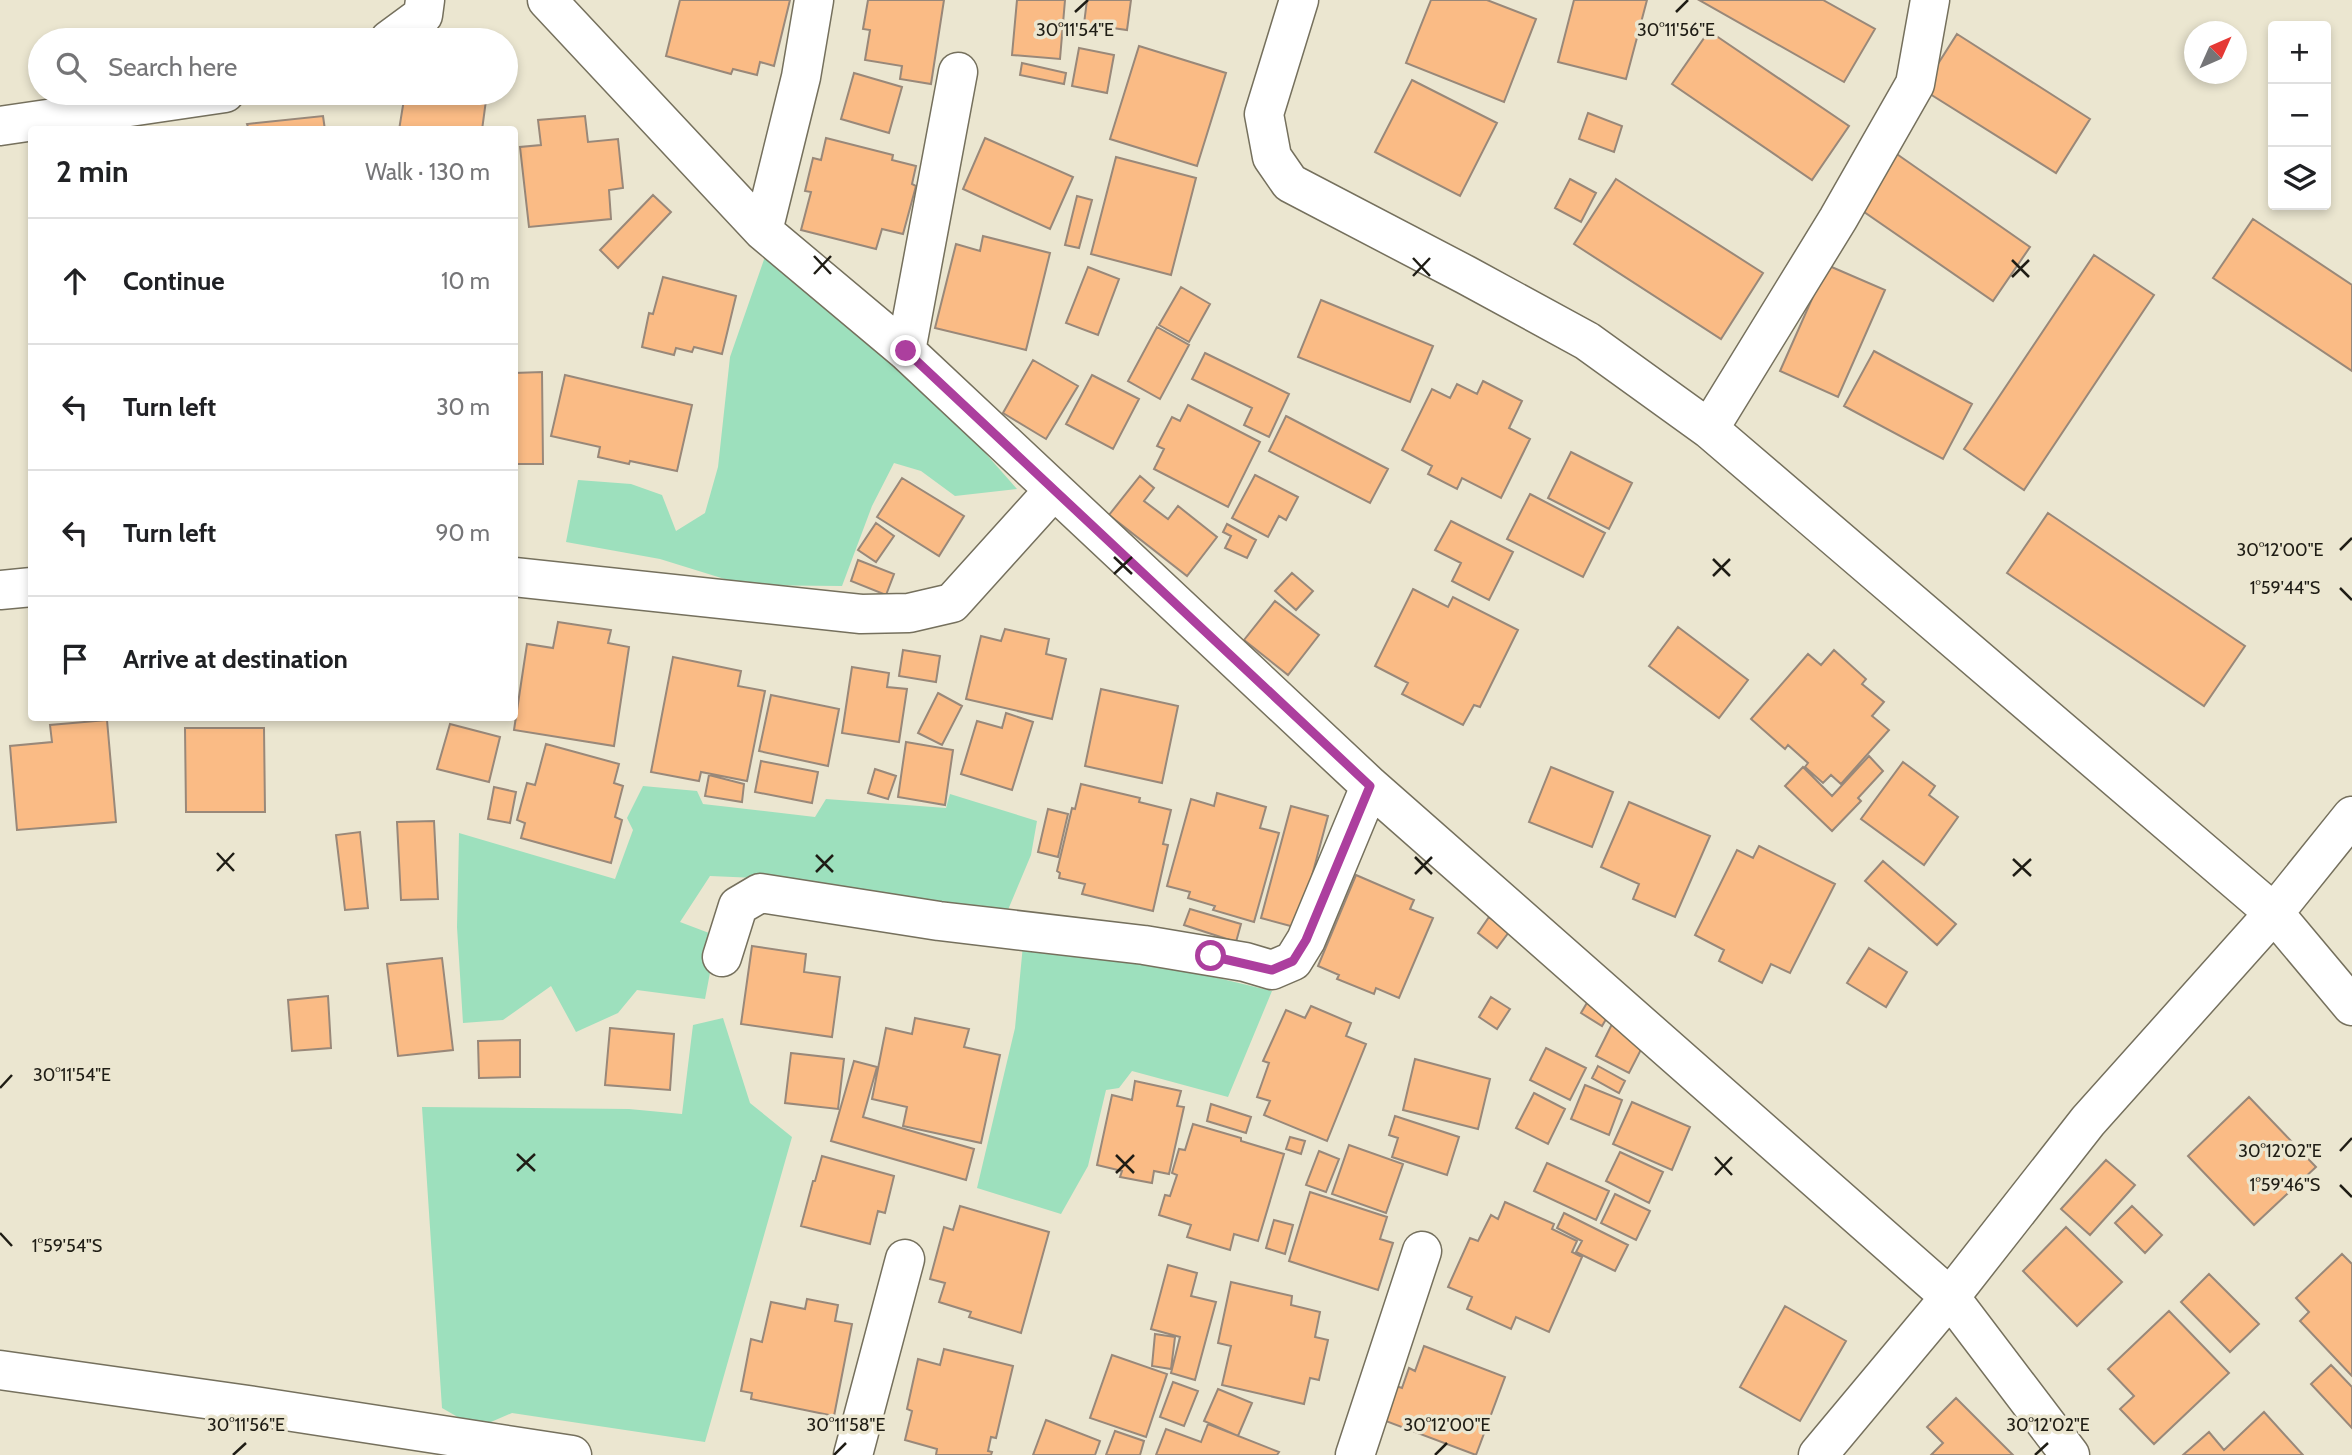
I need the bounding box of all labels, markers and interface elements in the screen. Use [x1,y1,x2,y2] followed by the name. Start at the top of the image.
[1036,19,1114,41] text: 30°11'54"E
[1637,19,1715,41] text: 30°11'56"E
[2184,21,2247,84] north arrow
[2268,21,2331,210] map controls
[2268,21,2331,84] button: +
[28,28,518,105] search box
[52,48,90,86] icon: search
[108,51,237,83] text: Search here
[2268,84,2331,147] button: −
[2268,147,2331,210] button: layers
[56,153,128,190] text: 2 min
[365,158,490,186] text: Walk · 130 m
[56,262,94,300] icon: ahead
[123,265,225,297] text: Continue
[441,267,490,295] text: 10 m
[890,335,921,366] route end
[56,388,94,426] icon: left
[123,391,216,423] text: Turn left
[436,393,490,421] text: 30 m
[56,514,94,552] icon: left
[123,517,216,549] text: Turn left
[436,519,490,547] text: 90 m
[2237,539,2323,561] text: 30°12'00"E
[2250,577,2320,599] text: 1°59'44"S
[56,640,94,678] icon: arrive
[123,643,348,675] text: Arrive at destination
[1195,940,1226,971] route start
[33,1064,111,1086] text: 30°11'54"E
[2238,1140,2322,1162] text: 30°12'02"E
[2250,1174,2320,1196] text: 1°59'46"S
[32,1235,102,1257] text: 1°59'54"S
[207,1414,285,1436] text: 30°11'56"E
[807,1414,885,1436] text: 30°11'58"E
[1404,1414,1490,1436] text: 30°12'00"E
[2006,1414,2090,1436] text: 30°12'02"E

